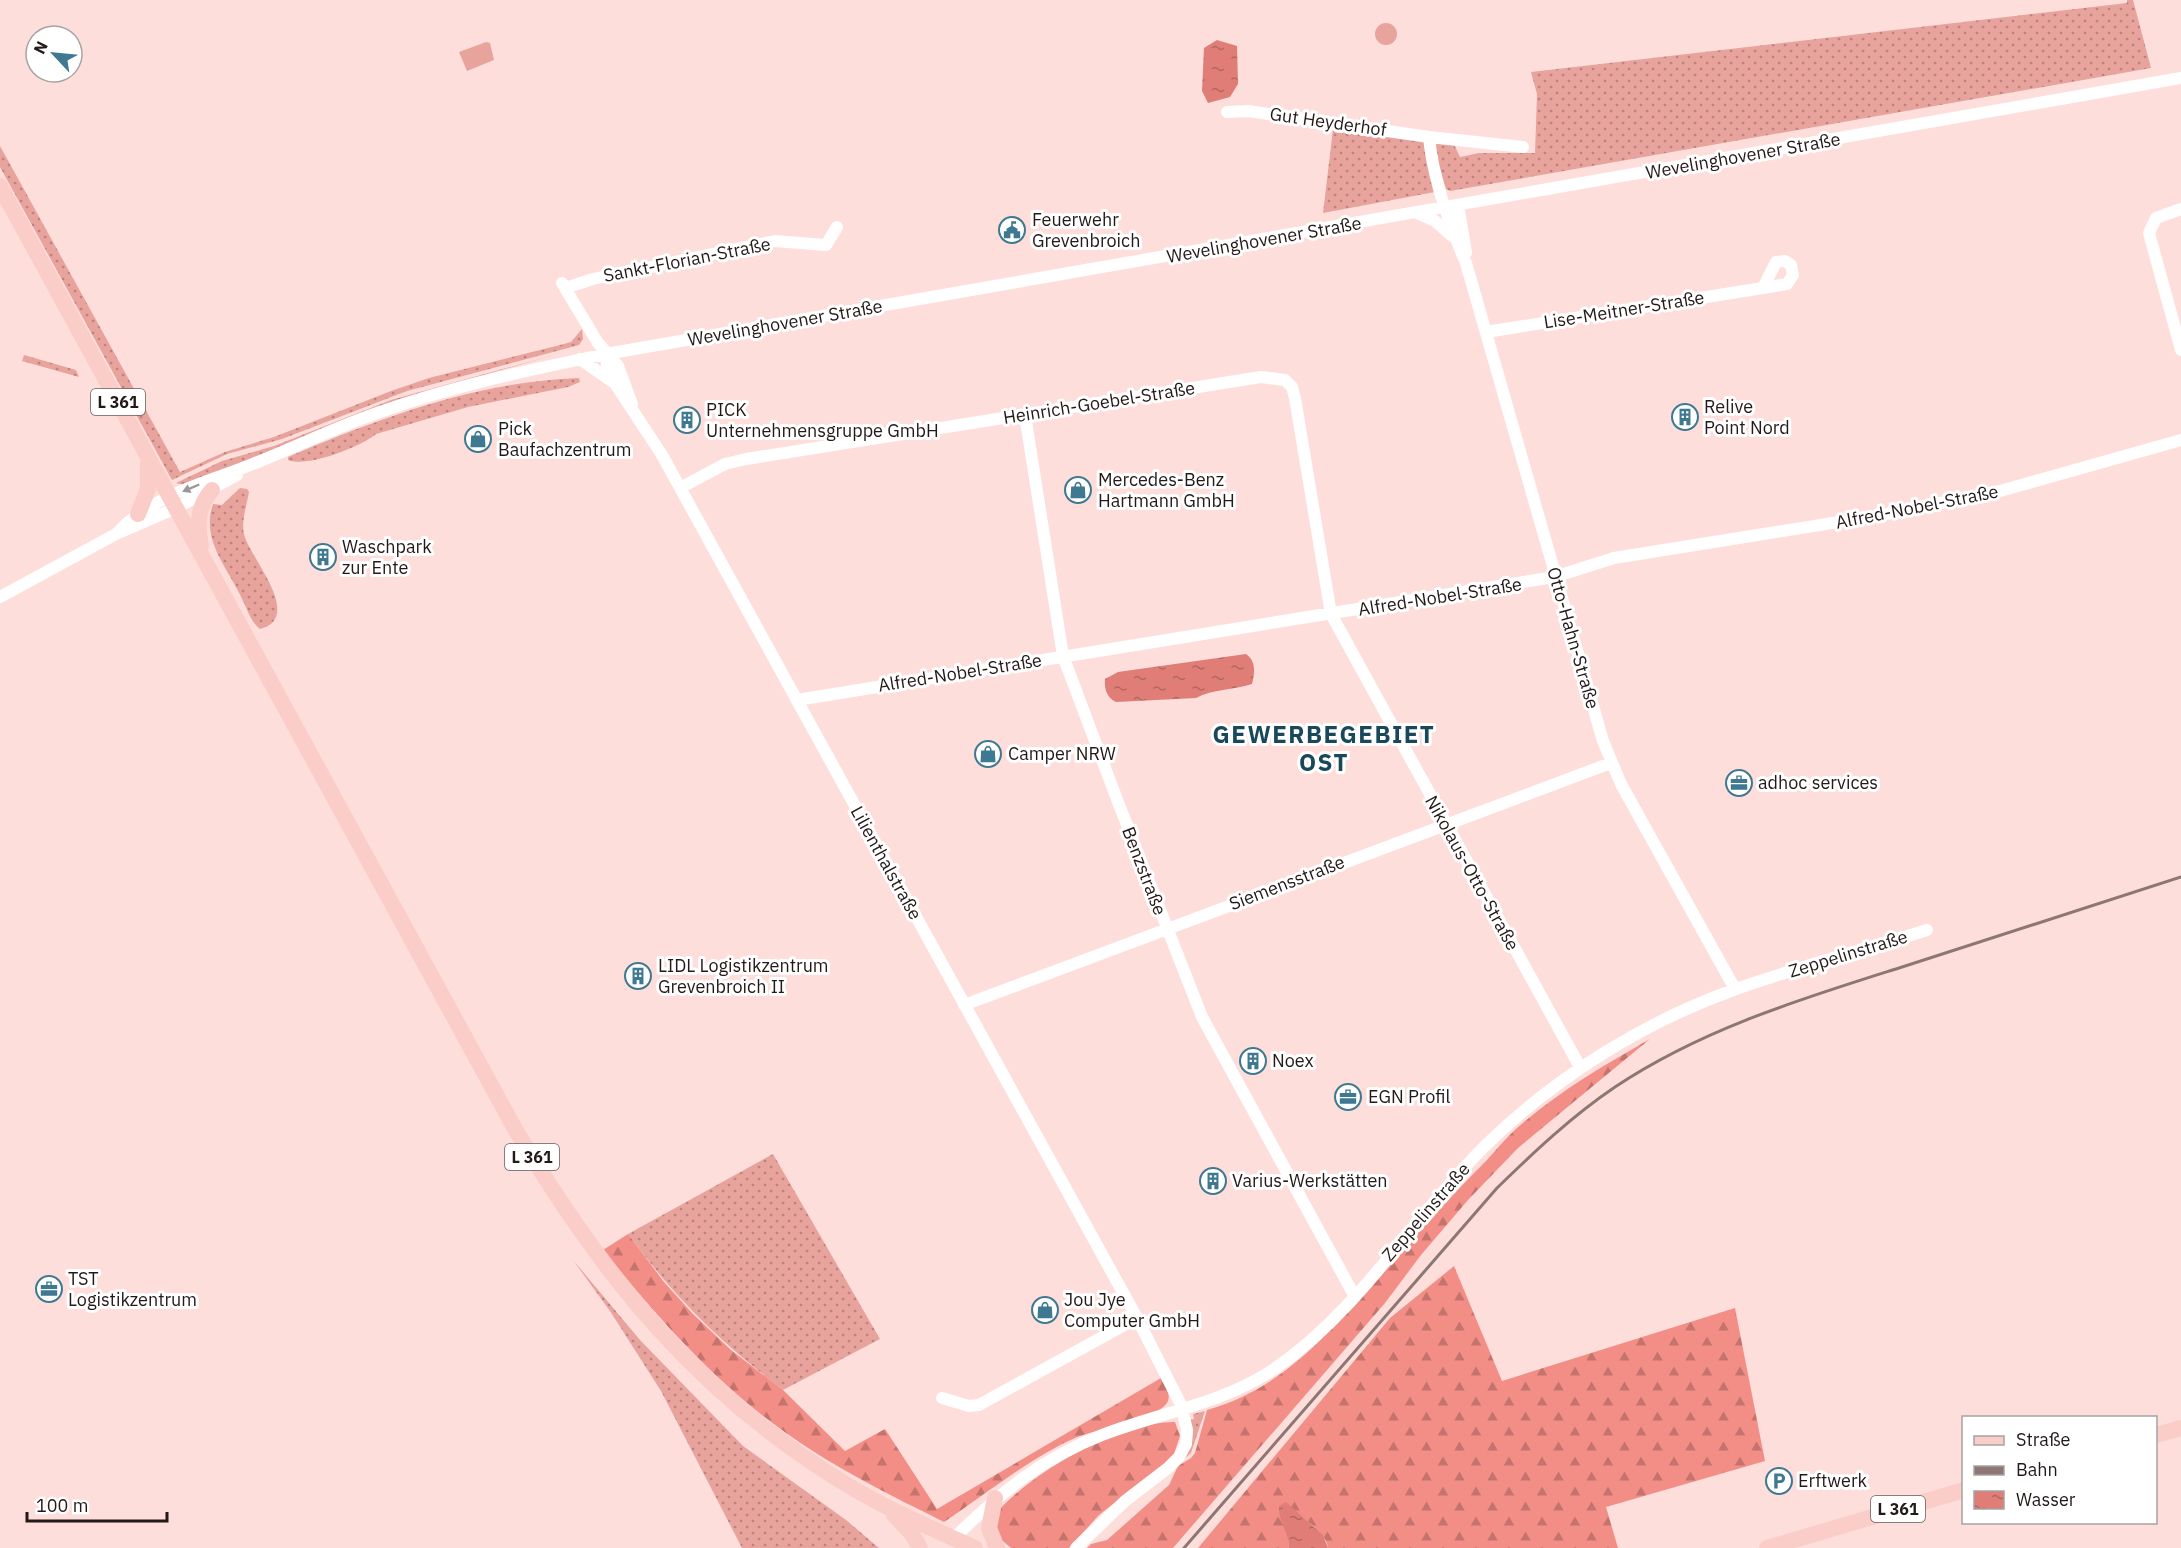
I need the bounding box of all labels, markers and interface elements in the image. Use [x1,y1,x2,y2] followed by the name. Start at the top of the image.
[24,24,84,84] north arrow
[29,38,52,57] text: N
[1268,102,1388,141] street label: Gut Heyderhof
[1644,127,1842,184] street label: Wevelinghovener Straße
[1032,208,1140,252] place label: Feuerwehr Grevenbroich
[1165,211,1363,268] street label: Wevelinghovener Straße
[997,215,1027,245] public building icon: Feuerwehr Grevenbroich
[601,232,773,287] street label: Sankt-Florian-Straße
[1542,285,1706,334] street label: Lise-Meitner-Straße
[686,294,884,351] street label: Wevelinghovener Straße
[1001,376,1197,429] street label: Heinrich-Goebel-Straße
[91,389,145,415] road number: L 361
[1704,395,1790,439] place label: Relive Point Nord
[706,398,939,442] place label: PICK Unternehmensgruppe GmbH
[1670,402,1700,432] building icon: Relive Point Nord
[672,405,702,435] building icon: PICK Unternehmensgruppe GmbH
[498,417,631,461] place label: Pick Baufachzentrum
[463,424,493,454] shop icon: Pick Baufachzentrum
[1098,468,1235,512] place label: Mercedes-Benz Hartmann GmbH
[1063,475,1093,505] shop icon: Mercedes-Benz Hartmann GmbH
[1834,479,2000,534] street label: Alfred-Nobel-Straße
[182,483,200,493] one-way arrow
[342,535,432,579] place label: Waschpark zur Ente
[308,542,338,572] building icon: Waschpark zur Ente
[1542,564,1605,712] street label: Otto-Hahn-Straße
[1356,572,1523,621] street label: Alfred-Nobel-Straße
[876,648,1043,697] street label: Alfred-Nobel-Straße
[1213,718,1435,778] district label: GEWERBEGEBIET OST
[973,739,1003,769] shop icon: Camper NRW
[1008,742,1116,765] place label: Camper NRW
[1724,768,1754,798] office icon: adhoc services
[1758,771,1878,794] place label: adhoc services
[1420,791,1525,954] street label: Nikolaus-Otto-Straße
[846,802,927,924] street label: Lilienthalstraße
[1117,823,1172,918] street label: Benzstraße
[1226,850,1348,915] street label: Siemensstraße
[1786,924,1910,983] street label: Zeppelinstraße
[658,954,829,998] place label: LIDL Logistikzentrum Grevenbroich II
[623,961,653,991] building icon: LIDL Logistikzentrum Grevenbroich II
[1238,1046,1268,1076] building icon: Noex
[1272,1049,1314,1072] place label: Noex
[1333,1082,1363,1112] office icon: EGN Profil
[1368,1085,1450,1108] place label: EGN Profil
[505,1144,559,1170] road number: L 361
[1377,1158,1475,1266] street label: Zeppelinstraße
[1198,1166,1228,1196] building icon: Varius-Werkstätten
[1232,1169,1388,1192] place label: Varius-Werkstätten
[68,1267,197,1311] place label: TST Logistikzentrum
[34,1274,64,1304] office icon: TST Logistikzentrum
[1064,1288,1200,1332] place label: Jou Jye Computer GmbH
[1030,1295,1060,1325] shop icon: Jou Jye Computer GmbH
[1962,1416,2157,1524] legend
[2016,1428,2070,1451] text: Straße
[2016,1458,2058,1481] text: Bahn
[1764,1466,1794,1496] parking icon: Erftwerk
[1798,1469,1868,1492] place label: Erftwerk
[27,1485,166,1523] scale bar
[2016,1488,2076,1511] text: Wasser
[36,1494,88,1517] text: 100 m
[1871,1496,1925,1522] road number: L 361

